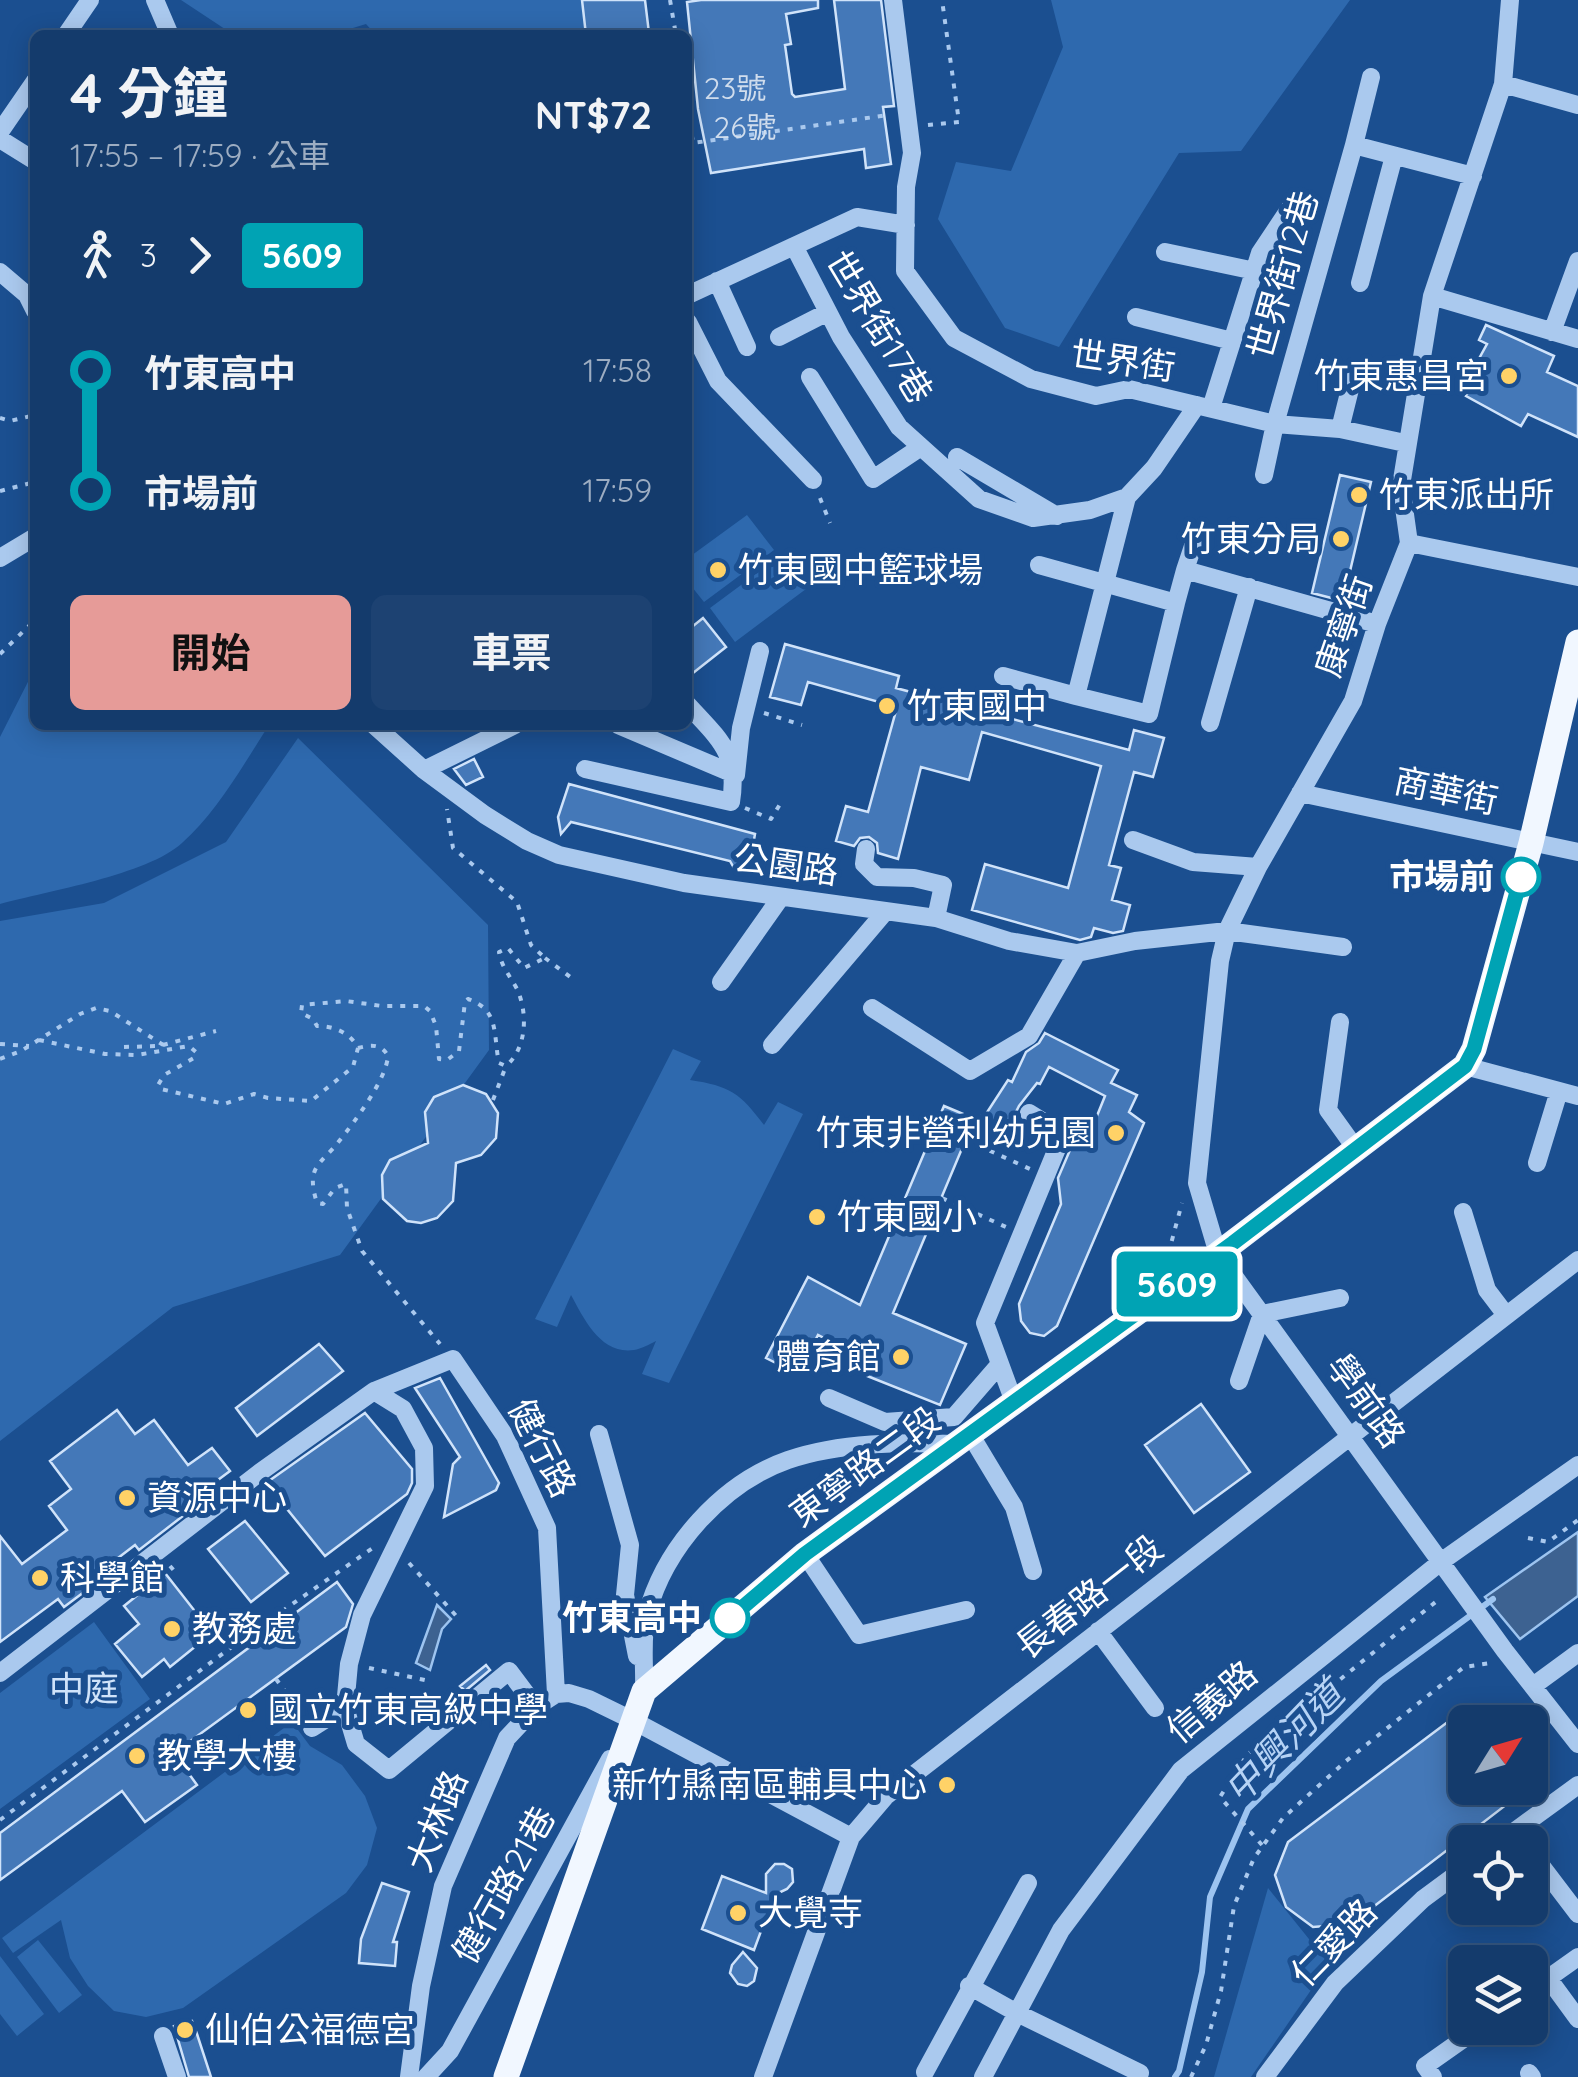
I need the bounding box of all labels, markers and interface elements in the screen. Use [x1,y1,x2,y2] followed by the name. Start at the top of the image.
[70,58,228,127] text: 4 分鐘
[704,69,766,107] house number: 23號
[535,91,652,139] text: NT$72
[714,108,776,146] house number: 26號
[70,135,330,175] text: 17:55 – 17:59 · 公車
[1237,186,1327,364] street label: 世界街12巷
[70,228,125,283] icon: walk
[172,228,227,283] icon: forward
[262,233,343,277] text: 5609
[140,235,157,275] text: 3
[817,242,943,411] street label: 世界街17巷
[1068,331,1178,389] street label: 世界街
[144,349,296,397] text: 竹東高中
[583,350,652,390] text: 17:58
[1314,353,1489,397] place label: 竹東惠昌宮
[1498,365,1520,387] marker: 竹東惠昌宮
[144,469,258,517] text: 市場前
[582,470,652,510] text: 17:59
[1379,472,1554,516] place label: 竹東派出所
[1348,484,1370,506] marker: 竹東派出所
[1181,516,1321,560] place label: 竹東分局
[1330,528,1352,550] marker: 竹東分局
[738,547,983,591] place label: 竹東國中籃球場
[707,559,729,581] marker: 竹東國中籃球場
[1305,569,1381,682] street label: 康寧街
[70,595,351,710] button: 開始
[371,595,652,710] button: 車票
[907,683,1047,727] place label: 竹東國中
[876,695,898,717] marker: 竹東國中
[1390,758,1502,822] street label: 商華街
[731,835,841,893] street label: 公園路
[1389,854,1494,898] place label: 市場前
[1502,858,1540,896] marker: 市場前
[816,1110,1096,1154] place label: 竹東非營利幼兒園
[1105,1122,1127,1144] marker: 竹東非營利幼兒園
[837,1194,977,1238] place label: 竹東國小
[806,1206,828,1228] marker: 竹東國小
[1107,1252,1247,1316] line badge: 5609
[1137,1262,1217,1306] text: 5609
[776,1334,881,1378] place label: 體育館
[1318,1345,1415,1456] street label: 學前路
[890,1346,912,1368] marker: 體育館
[499,1391,586,1504] street label: 健行路
[781,1397,948,1535] street label: 東寧路二段
[147,1475,287,1519] place label: 資源中心
[116,1487,138,1509] marker: 資源中心
[1006,1525,1171,1667] street label: 長春路一段
[60,1555,165,1599] place label: 科學館
[29,1567,51,1589] marker: 科學館
[562,1595,702,1639] place label: 竹東高中
[711,1599,749,1637] marker: 竹東高中
[192,1606,297,1650] place label: 教務處
[161,1618,183,1640] marker: 教務處
[1157,1651,1266,1752] street label: 信義路
[49,1666,119,1710] park label: 中庭
[1213,1666,1357,1813] water label: 中興河道
[268,1687,548,1731] place label: 國立竹東高級中學
[237,1699,259,1721] marker: 國立竹東高級中學
[1448,1705,1548,1805] north arrow
[1448,1705,1548,2045] map controls
[157,1733,297,1777] place label: 教學大樓
[126,1745,148,1767] marker: 教學大樓
[612,1762,927,1806] place label: 新竹縣南區輔具中心
[396,1764,476,1878] street label: 大林路
[936,1774,958,1796] marker: 新竹縣南區輔具中心
[442,1798,564,1971] street label: 健行路21巷
[1448,1825,1548,1925] button: locate
[1281,1889,1386,1995] street label: 仁愛路
[758,1890,863,1934] place label: 大覺寺
[727,1902,749,1924] marker: 大覺寺
[1448,1945,1548,2045] button: layers
[205,2007,415,2051] place label: 仙伯公福德宮
[174,2019,196,2041] marker: 仙伯公福德宮

